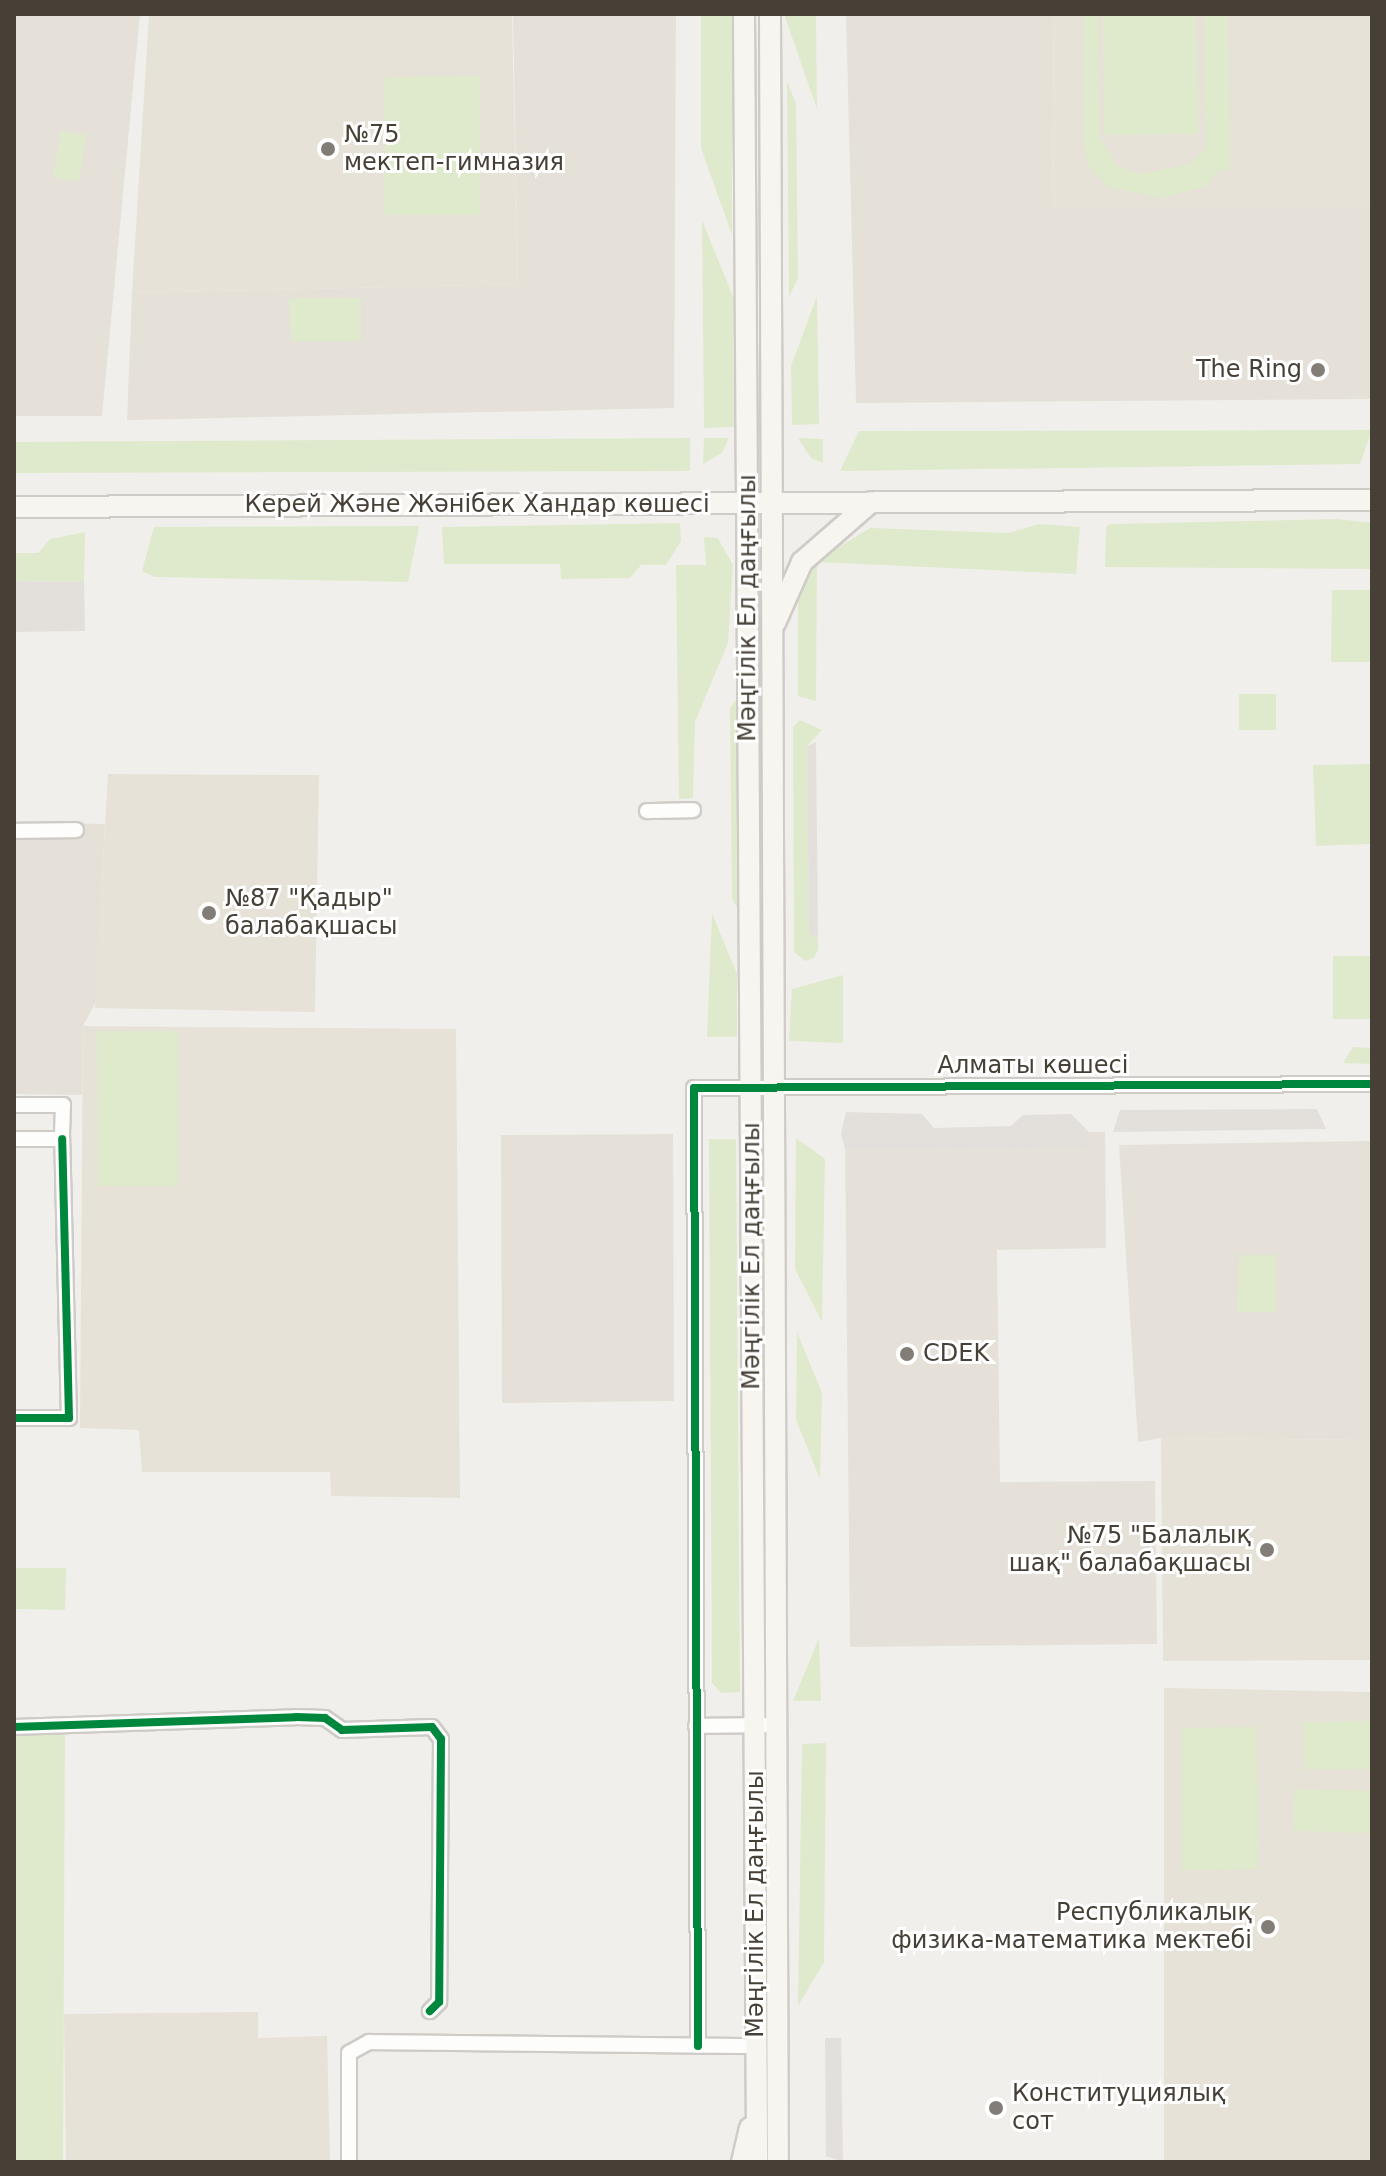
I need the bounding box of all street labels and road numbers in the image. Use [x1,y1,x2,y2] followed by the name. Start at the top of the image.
[734,474,762,742] street label: Мәңгілік Ел даңғылы
[244,491,710,519] street label: Керей Және Жәнібек Хандар көшесі
[938,1052,1128,1080] street label: Алматы көшесі
[738,1122,766,1390] street label: Мәңгілік Ел даңғылы
[742,1770,770,2038] street label: Мәңгілік Ел даңғылы

